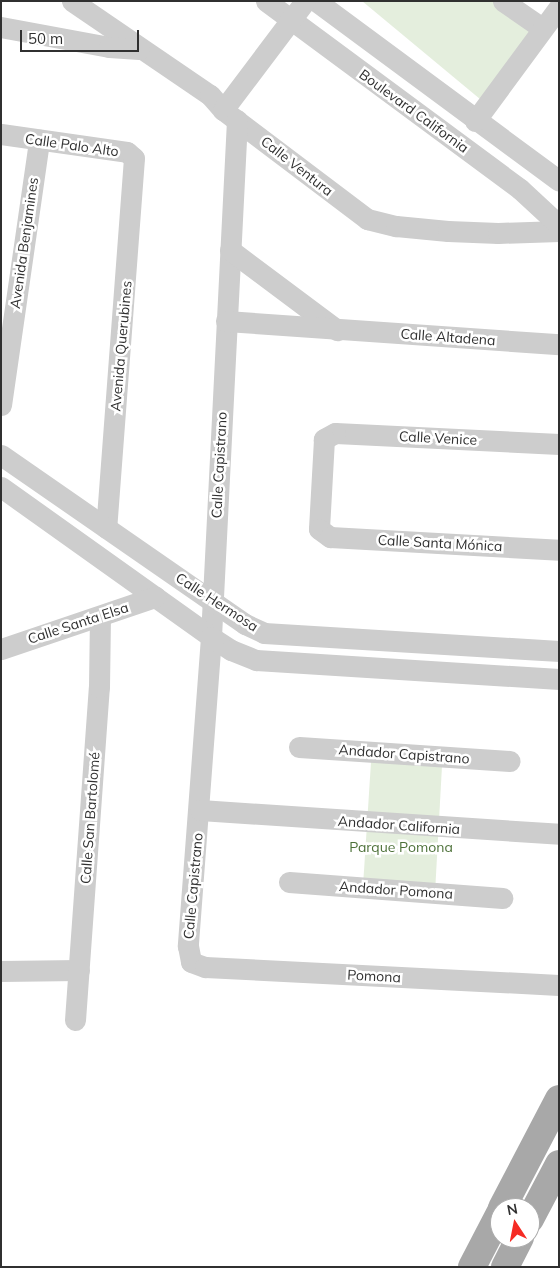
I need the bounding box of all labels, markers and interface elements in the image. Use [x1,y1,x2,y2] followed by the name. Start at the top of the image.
[22,20,141,52] scale bar
[28,29,63,48] text: 50 m
[356,66,472,156] street label: Boulevard California
[24,130,120,160] street label: Calle Palo Alto
[258,133,336,199] street label: Calle Ventura
[6,176,42,310] street label: Avenida Benjamines
[107,280,135,412] street label: Avenida Querubines
[400,325,496,349] street label: Calle Altadena
[208,411,230,519] street label: Calle Capistrano
[399,428,477,448] street label: Calle Venice
[377,531,503,555] street label: Calle Santa Mónica
[173,569,261,635] street label: Calle Hermosa
[26,599,130,647] street label: Calle Santa Elsa
[338,741,470,767] street label: Andador Capistrano
[77,752,103,884] street label: Calle San Bartolomé
[337,812,461,838] street label: Andador California
[180,832,206,940] street label: Calle Capistrano
[349,839,453,855] park label: Parque Pomona
[338,878,454,902] street label: Andador Pomona
[347,966,401,986] street label: Pomona
[490,1198,540,1248] north arrow
[505,1199,519,1219] text: N

